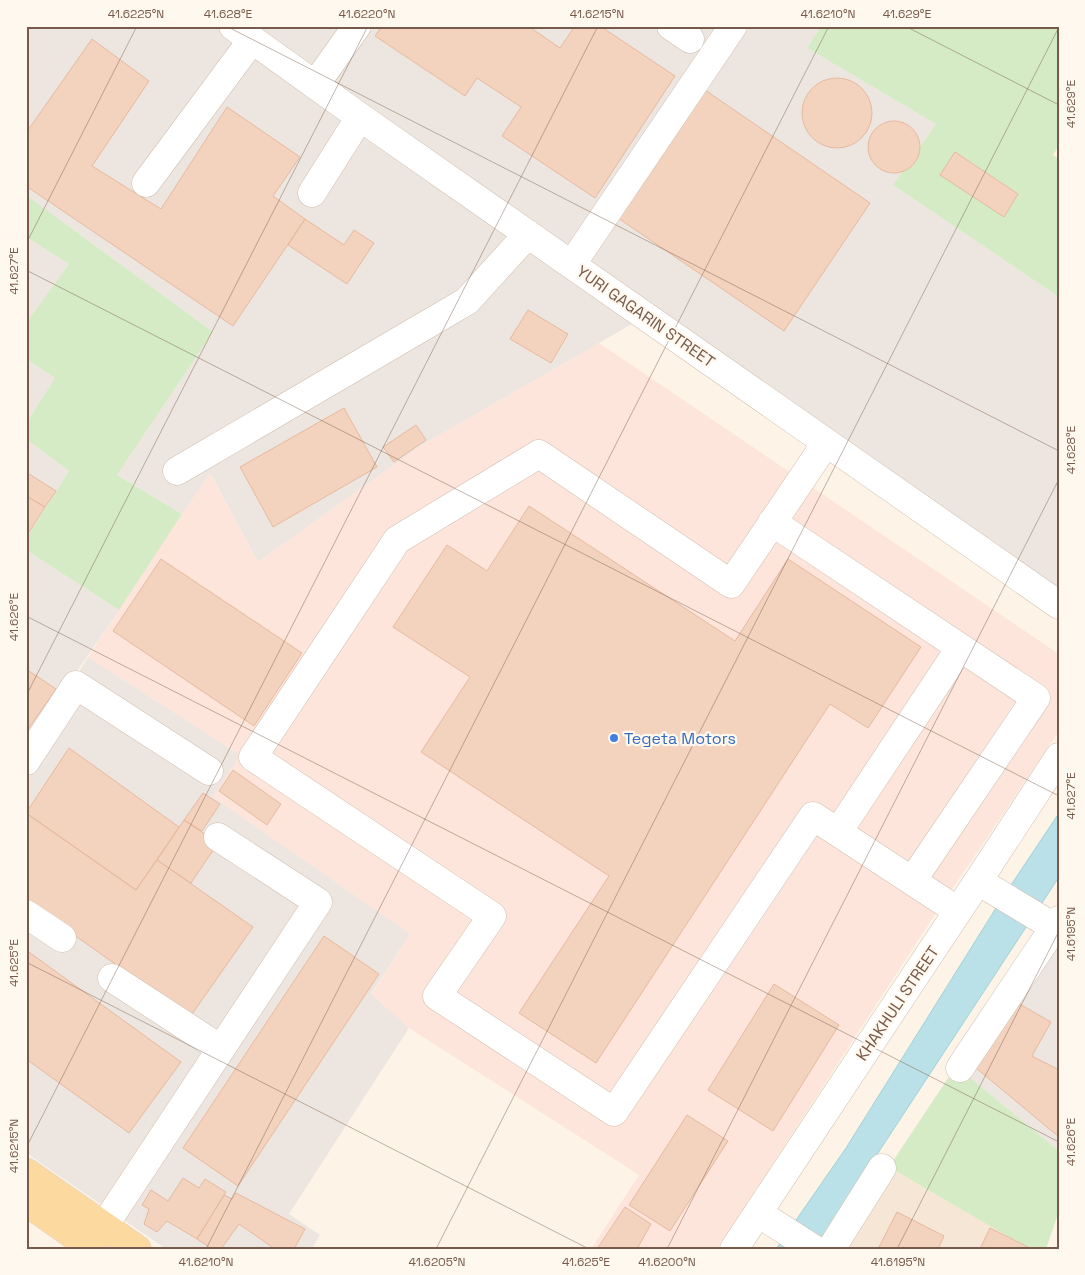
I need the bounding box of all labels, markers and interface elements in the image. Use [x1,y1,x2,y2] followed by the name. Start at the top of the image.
[108,6,164,22] text: 41.6225°N
[204,6,252,22] text: 41.628°E
[338,6,396,22] text: 41.6220°N
[570,6,624,22] text: 41.6215°N
[801,6,855,22] text: 41.6210°N
[883,6,931,22] text: 41.629°E
[1063,80,1079,128] text: 41.629°E
[6,247,22,295] text: 41.627°E
[572,261,719,372] street label: YURI GAGARIN STREET
[1063,426,1079,474] text: 41.628°E
[6,593,22,641] text: 41.626°E
[624,728,736,749] place label: Tegeta Motors
[608,732,620,744] marker: Tegeta Motors
[1063,772,1079,820] text: 41.627°E
[1063,907,1079,961] text: 41.6195°N
[6,939,22,987] text: 41.625°E
[851,942,944,1065] street label: KHAKHULI STREET
[1063,1118,1079,1166] text: 41.626°E
[6,1119,22,1173] text: 41.6215°N
[179,1254,233,1270] text: 41.6210°N
[408,1254,466,1270] text: 41.6205°N
[562,1254,610,1270] text: 41.625°E
[638,1254,696,1270] text: 41.6200°N
[871,1254,925,1270] text: 41.6195°N

